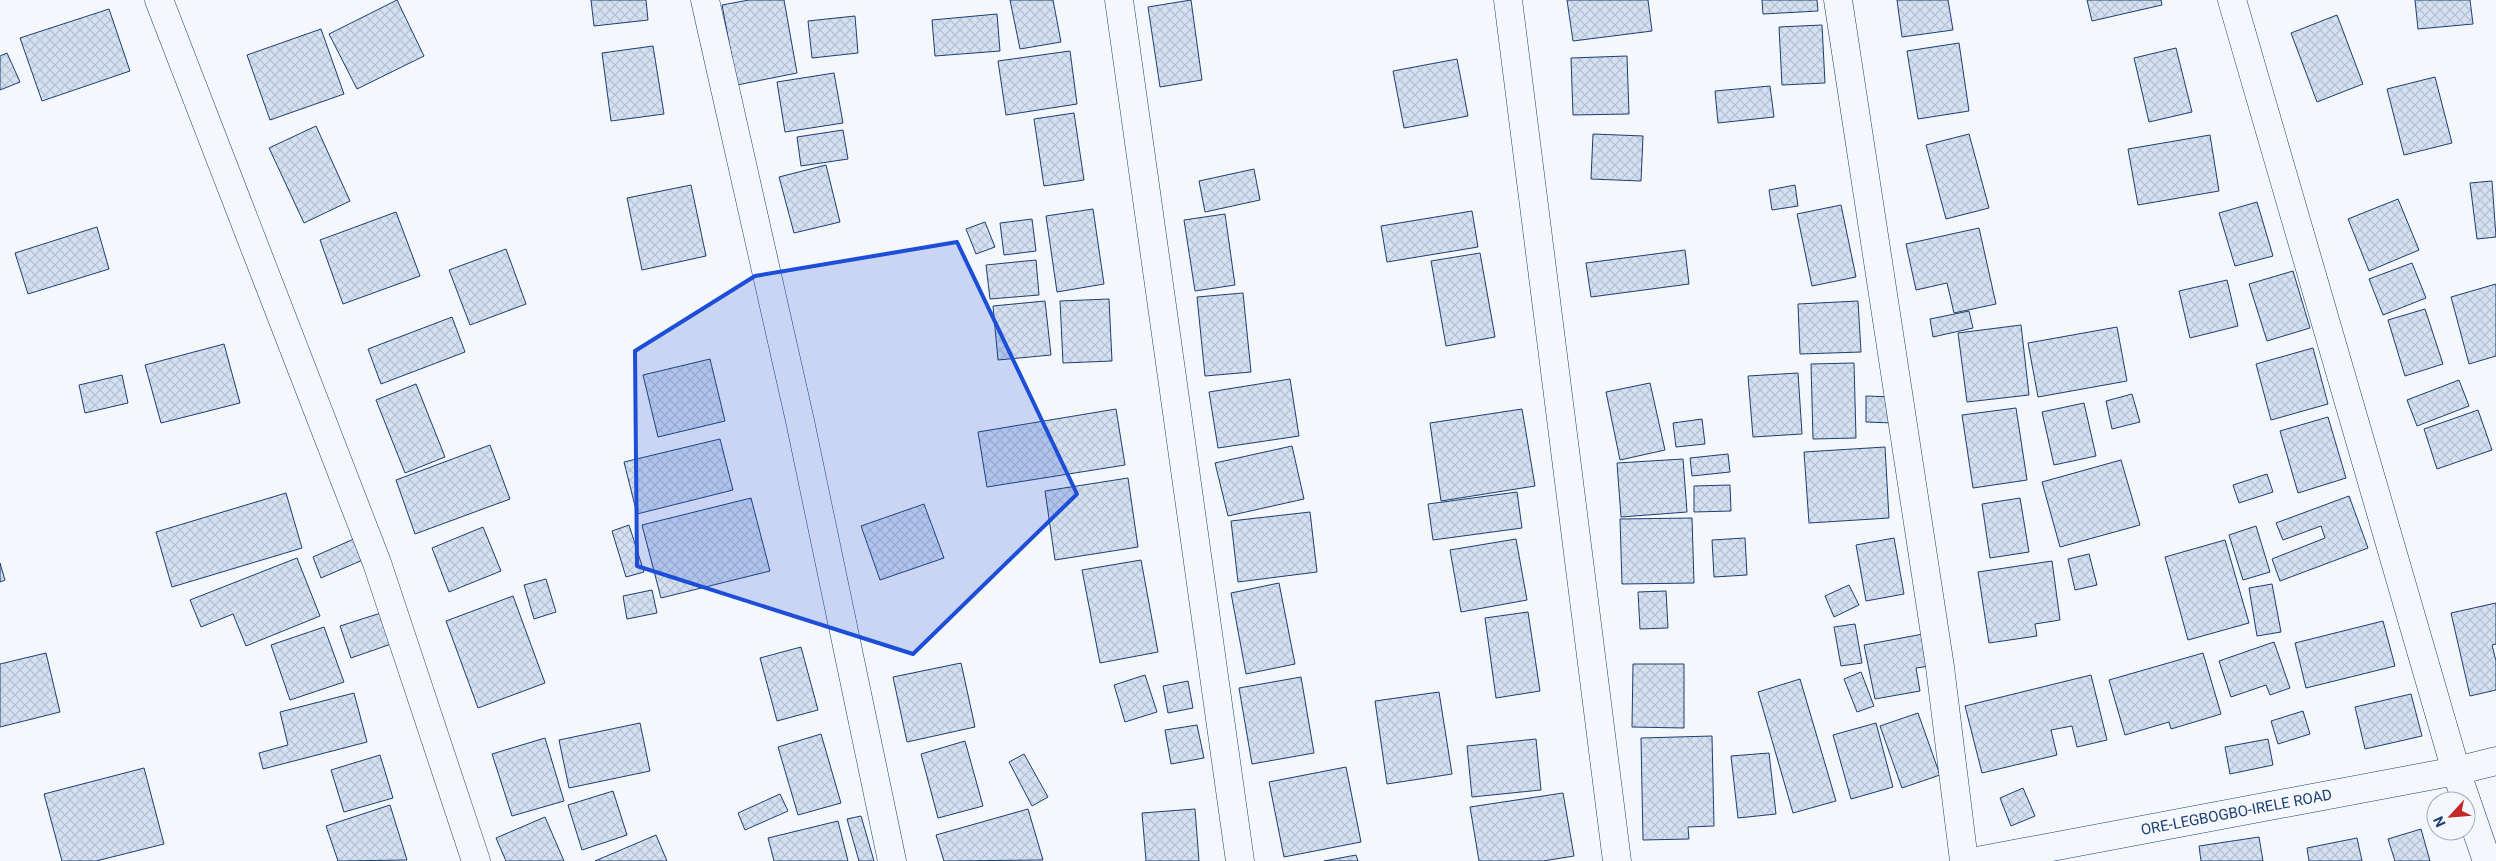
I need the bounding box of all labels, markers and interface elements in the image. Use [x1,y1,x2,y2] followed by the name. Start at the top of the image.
[2139,785,2334,839] street label: ORE-LEGBOGBO-IRELE ROAD
[2426,791,2476,841] north arrow
[2430,814,2449,830] text: N

